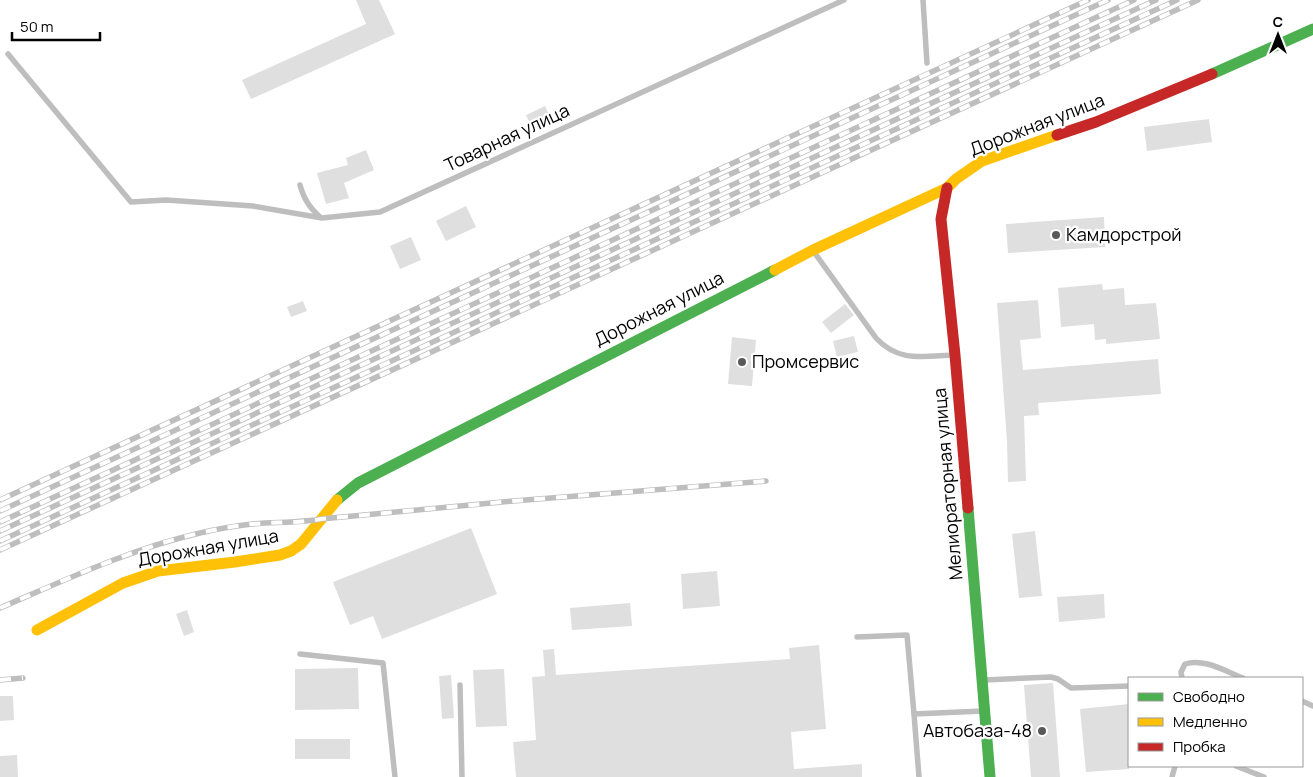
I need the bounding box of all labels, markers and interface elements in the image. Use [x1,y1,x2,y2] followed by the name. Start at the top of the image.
[12,10,100,42] scale bar
[1253,10,1303,60] north arrow
[1273,12,1283,31] text: С
[20,16,54,37] text: 50 m
[966,87,1108,161] street label: Дорожная улица
[440,98,573,177] street label: Товарная улица
[1066,222,1182,246] place label: Камдорстрой
[1050,229,1062,241] marker: Камдорстрой
[590,265,728,351] street label: Дорожная улица
[752,349,859,373] place label: Промсервис
[736,356,748,368] marker: Промсервис
[927,387,967,581] street label: Мелиораторная улица
[135,523,280,571] street label: Дорожная улица
[1128,677,1303,767] legend
[1173,686,1245,707] text: Свободно
[1173,711,1247,732] text: Медленно
[923,718,1032,742] place label: Автобаза-48
[1036,725,1048,737] marker: Автобаза-48
[1173,736,1226,757] text: Пробка

